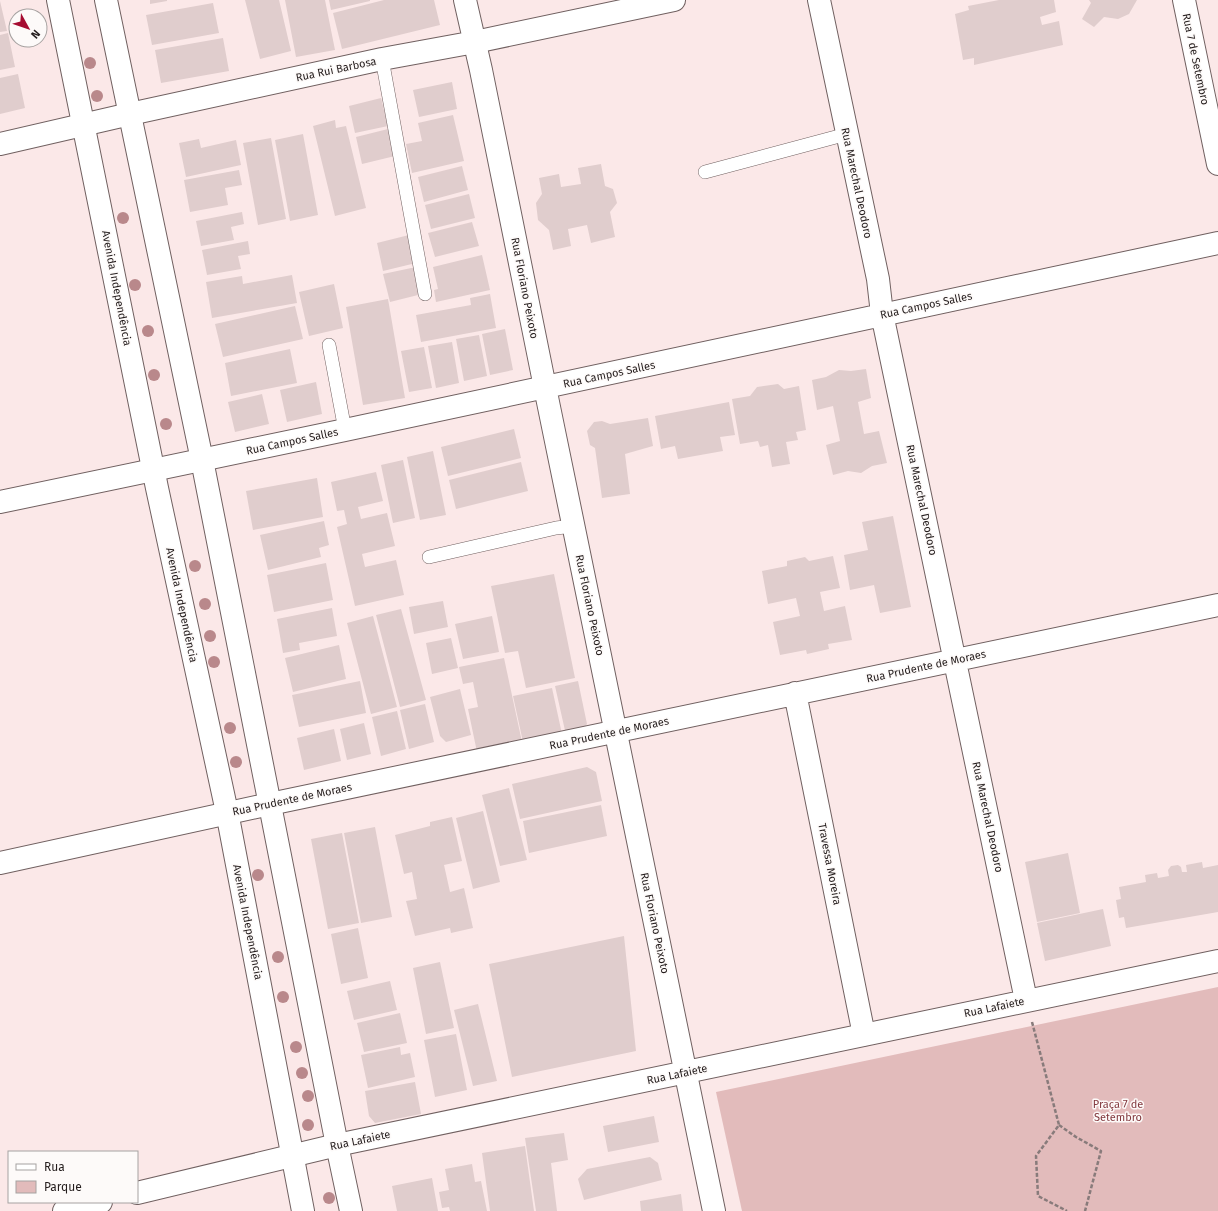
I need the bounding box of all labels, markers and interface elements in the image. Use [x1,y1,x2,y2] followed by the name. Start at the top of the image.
[8,8,48,48] north arrow
[1179,12,1212,106] street label: Rua 7 de Setembro
[28,27,43,41] text: N
[295,55,378,84] street label: Rua Rui Barbosa
[838,126,875,240] street label: Rua Marechal Deodoro
[99,229,134,347] street label: Avenida Independência
[508,236,541,340] street label: Rua Floriano Peixoto
[879,289,973,322] street label: Rua Campos Salles
[562,358,656,391] street label: Rua Campos Salles
[245,425,339,458] street label: Rua Campos Salles
[903,443,940,557] street label: Rua Marechal Deodoro
[163,546,200,664] street label: Avenida Independência
[572,553,607,657] street label: Rua Floriano Peixoto
[865,647,987,686] street label: Rua Prudente de Moraes
[548,714,670,753] street label: Rua Prudente de Moraes
[969,760,1006,874] street label: Rua Marechal Deodoro
[231,780,353,819] street label: Rua Prudente de Moraes
[815,822,844,906] street label: Travessa Moreira
[230,863,265,981] street label: Avenida Independência
[637,871,672,975] street label: Rua Floriano Peixoto
[963,995,1026,1020] street label: Rua Lafaiete
[646,1062,709,1087] street label: Rua Lafaiete
[1093,1098,1143,1124] park label: Praça 7 de Setembro
[329,1128,392,1153] street label: Rua Lafaiete
[8,1151,138,1203] legend
[44,1160,65,1174] text: Rua
[44,1180,82,1194] text: Parque

